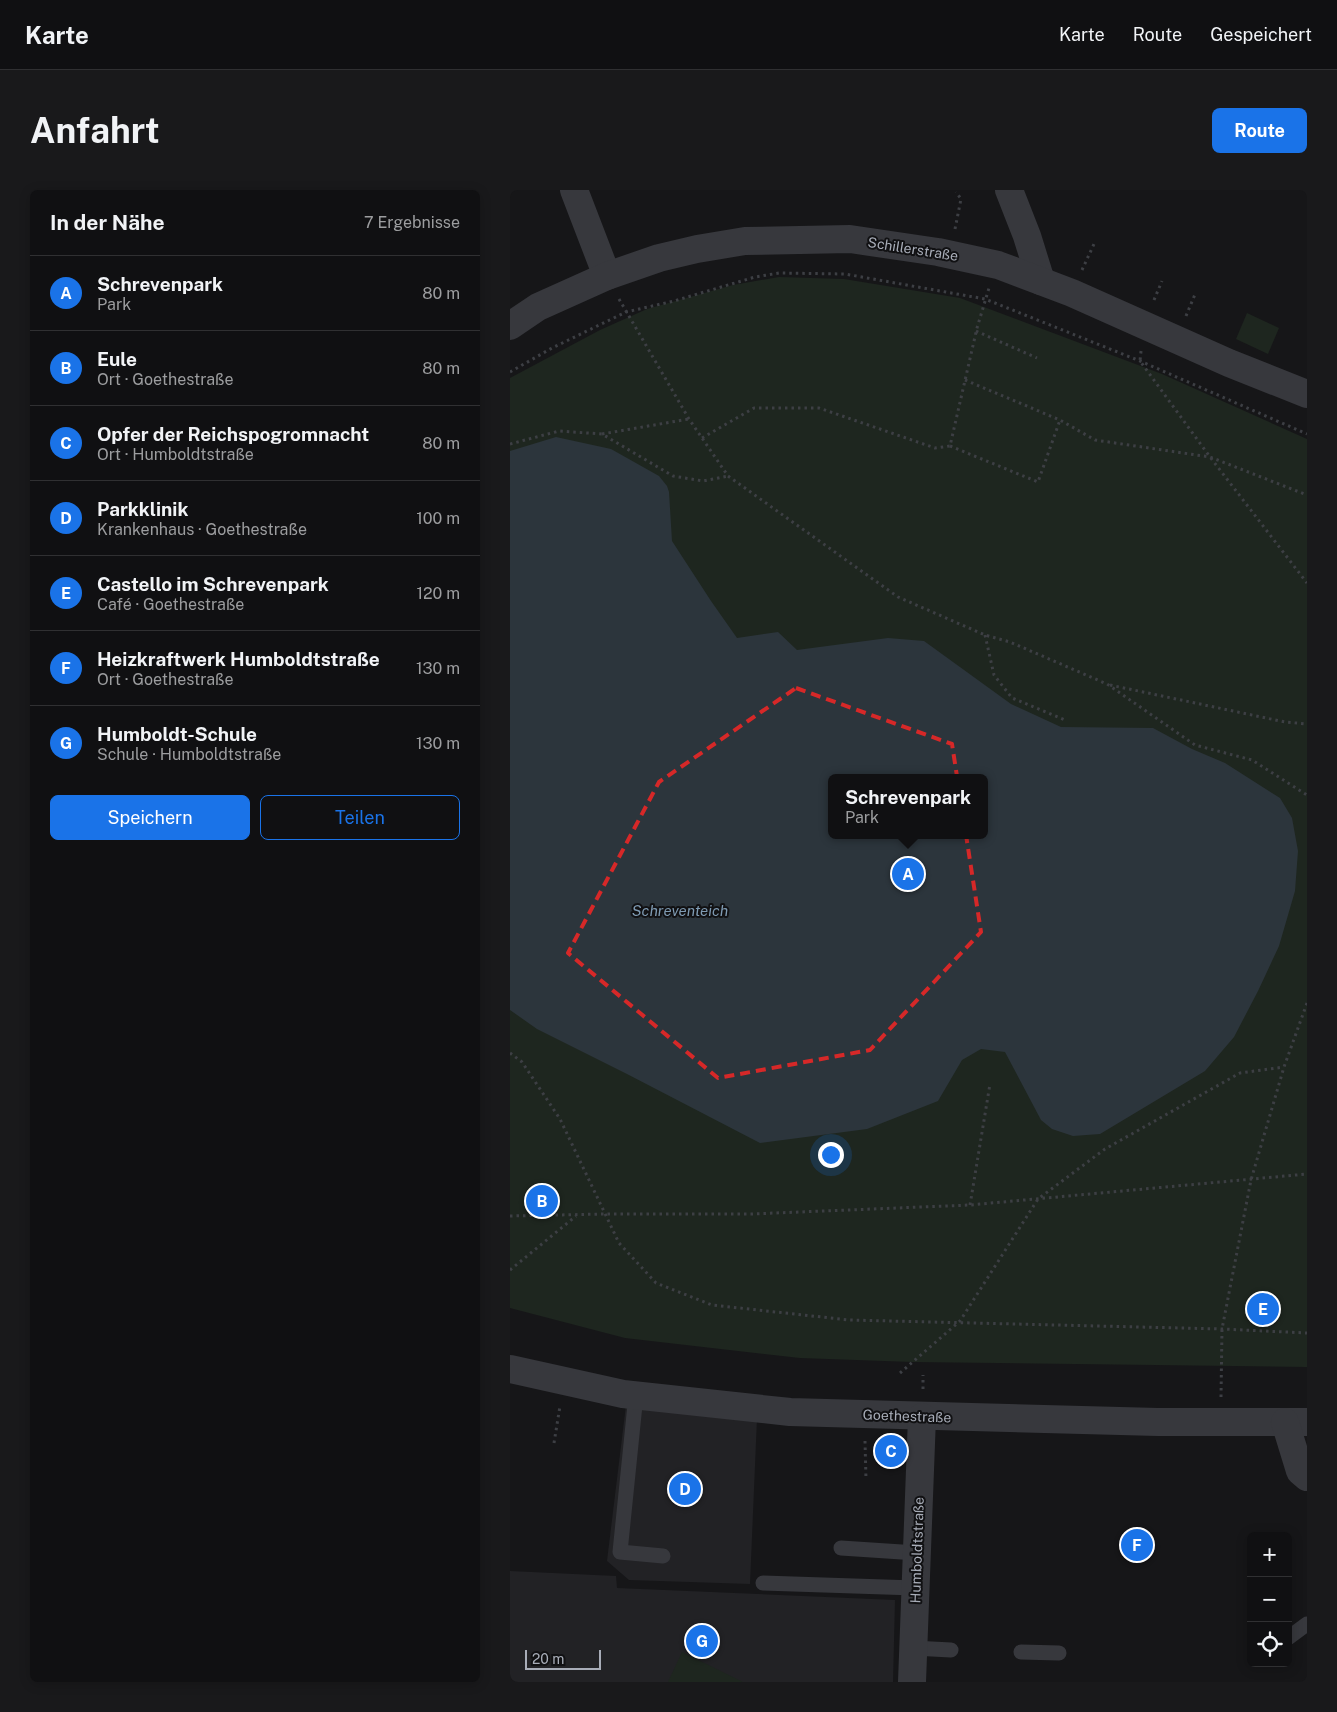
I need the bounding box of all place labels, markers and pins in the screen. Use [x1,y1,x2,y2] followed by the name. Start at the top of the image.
[892,855,924,893] pin: A
[526,1182,558,1220] pin: B
[1247,1290,1279,1328] pin: E
[875,1432,907,1470] pin: C
[669,1470,701,1508] pin: D
[1121,1526,1153,1564] pin: F
[686,1622,718,1660] pin: G

